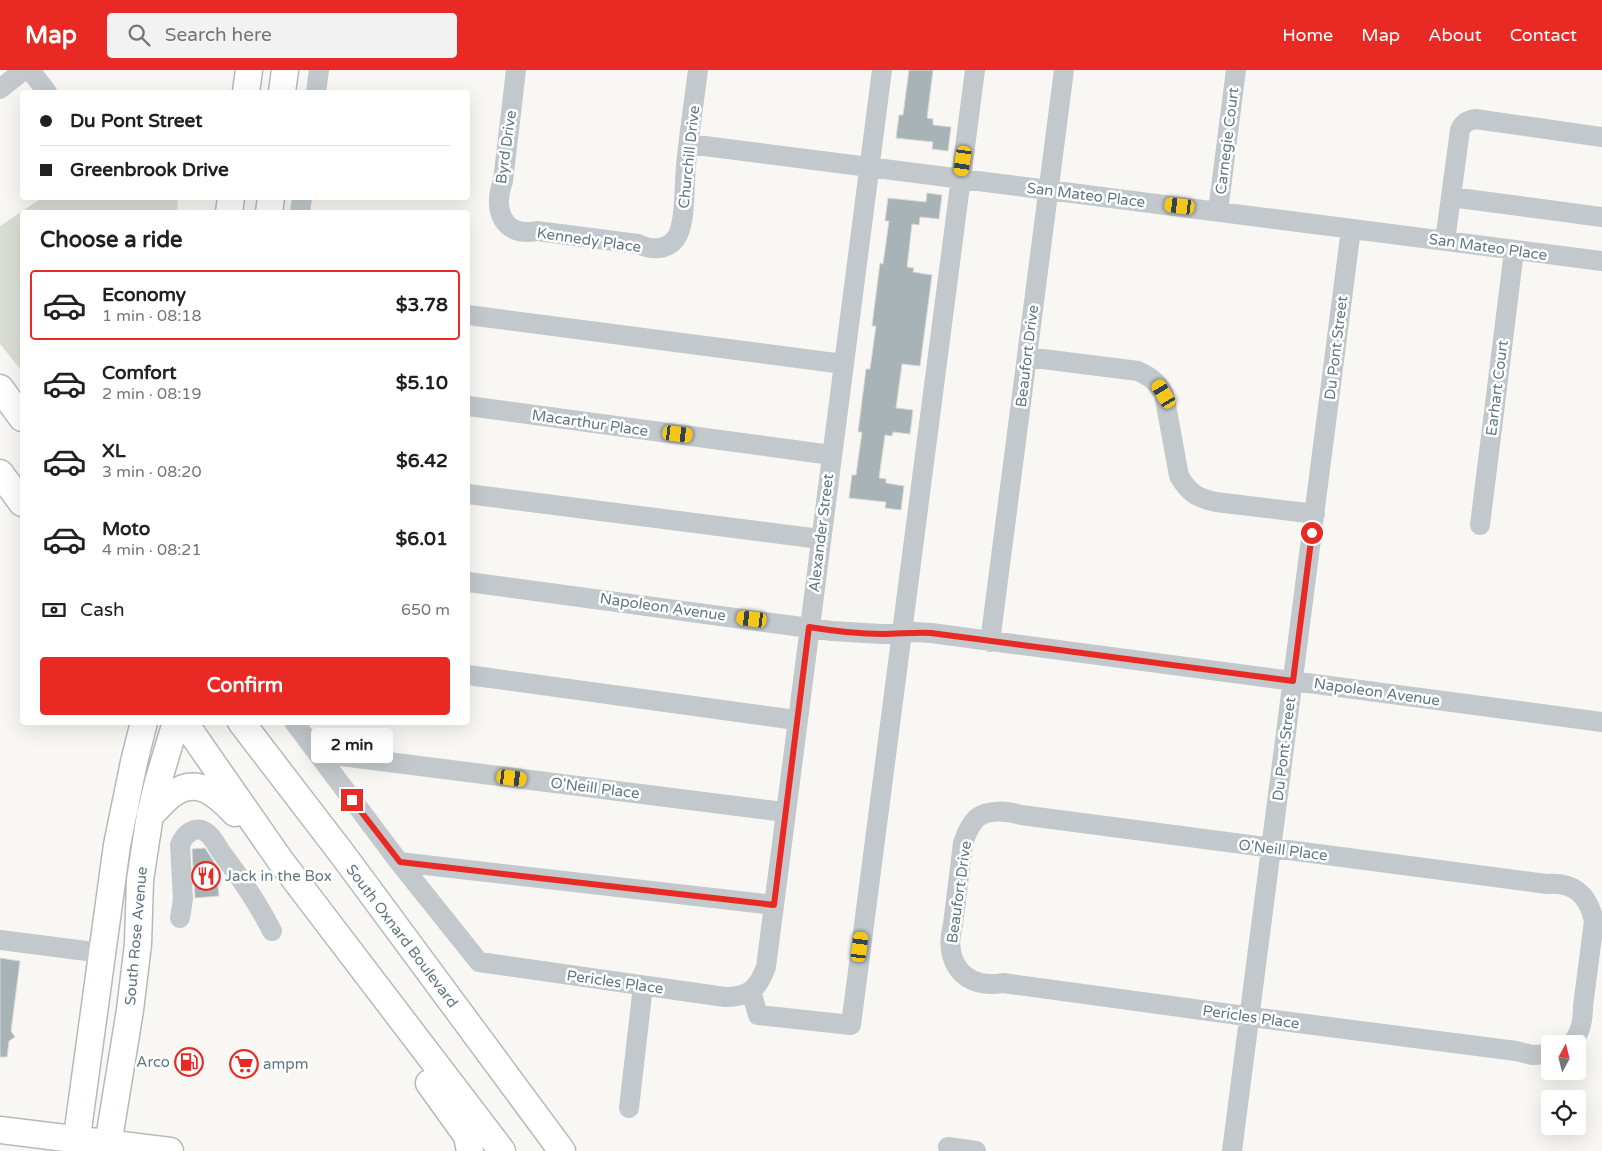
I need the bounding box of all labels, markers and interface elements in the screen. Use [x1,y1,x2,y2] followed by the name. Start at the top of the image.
[107,13,457,58] search box
[25,21,77,50] text: Map
[125,21,153,49] icon: search
[165,24,272,46] text: Search here
[1282,24,1333,46] text: Home
[1361,24,1400,46] text: Map
[1428,24,1482,46] text: About
[1510,24,1577,46] text: Contact
[1212,86,1243,196] street label: Carnegie Court
[675,105,703,209] street label: Churchill Drive
[492,109,520,185] street label: Byrd Drive
[70,110,203,132] text: Du Pont Street
[953,145,972,177] car
[70,159,229,181] text: Greenbrook Drive
[1026,179,1146,211] street label: San Mateo Place
[1164,197,1195,215] car
[536,224,642,256] street label: Kennedy Place
[40,227,183,253] text: Choose a ride
[1428,230,1548,264] street label: San Mateo Place
[42,283,87,328] icon: car
[102,284,186,306] text: Economy
[396,294,448,316] text: $3.78
[1321,295,1351,401] street label: Du Pont Street
[1012,304,1042,408] street label: Beaufort Drive
[102,306,201,326] text: 1 min · 08:18
[1482,339,1512,437] street label: Earhart Court
[42,361,87,406] icon: car
[102,362,176,384] text: Comfort
[396,372,448,394] text: $5.10
[1149,377,1178,411] car
[102,384,201,404] text: 2 min · 08:19
[531,406,649,440] street label: Macarthur Place
[662,425,693,443] car
[42,439,87,484] icon: car
[102,440,126,462] text: XL
[396,450,448,472] text: $6.42
[102,462,201,482] text: 3 min · 08:20
[805,472,837,593] street label: Alexander Street
[42,517,87,562] icon: car
[102,518,150,540] text: Moto
[1301,522,1323,544] route start
[396,528,448,550] text: $6.01
[102,540,201,560] text: 4 min · 08:21
[599,589,727,625] street label: Napoleon Avenue
[40,596,68,624] icon: cash
[80,599,125,621] text: Cash
[401,600,450,620] text: 650 m
[736,610,767,628] car
[40,657,450,715] button: Confirm
[1313,674,1441,710] street label: Napoleon Avenue
[1269,696,1299,802] street label: Du Pont Street
[311,728,393,762] callout: 2 min
[331,735,373,755] text: 2 min
[496,769,527,787] car
[549,774,641,802] street label: O'Neill Place
[341,789,363,811] route end
[1237,836,1329,864] street label: O'Neill Place
[943,840,975,944] street label: Beaufort Drive
[191,861,221,891] restaurant icon: Jack in the Box
[342,861,462,1011] street label: South Oxnard Boulevard
[121,866,151,1006] street label: South Rose Avenue
[225,867,332,885] place label: Jack in the Box
[850,931,869,963] car
[565,966,665,998] street label: Pericles Place
[1201,1001,1301,1033] street label: Pericles Place
[1541,1035,1586,1080] north arrow
[1541,1035,1586,1135] map controls
[174,1047,204,1077] fuel station icon: Arco
[229,1049,259,1079] supermarket icon: ampm
[136,1053,170,1071] place label: Arco
[263,1055,308,1073] place label: ampm
[1541,1090,1586,1135] button: locate

